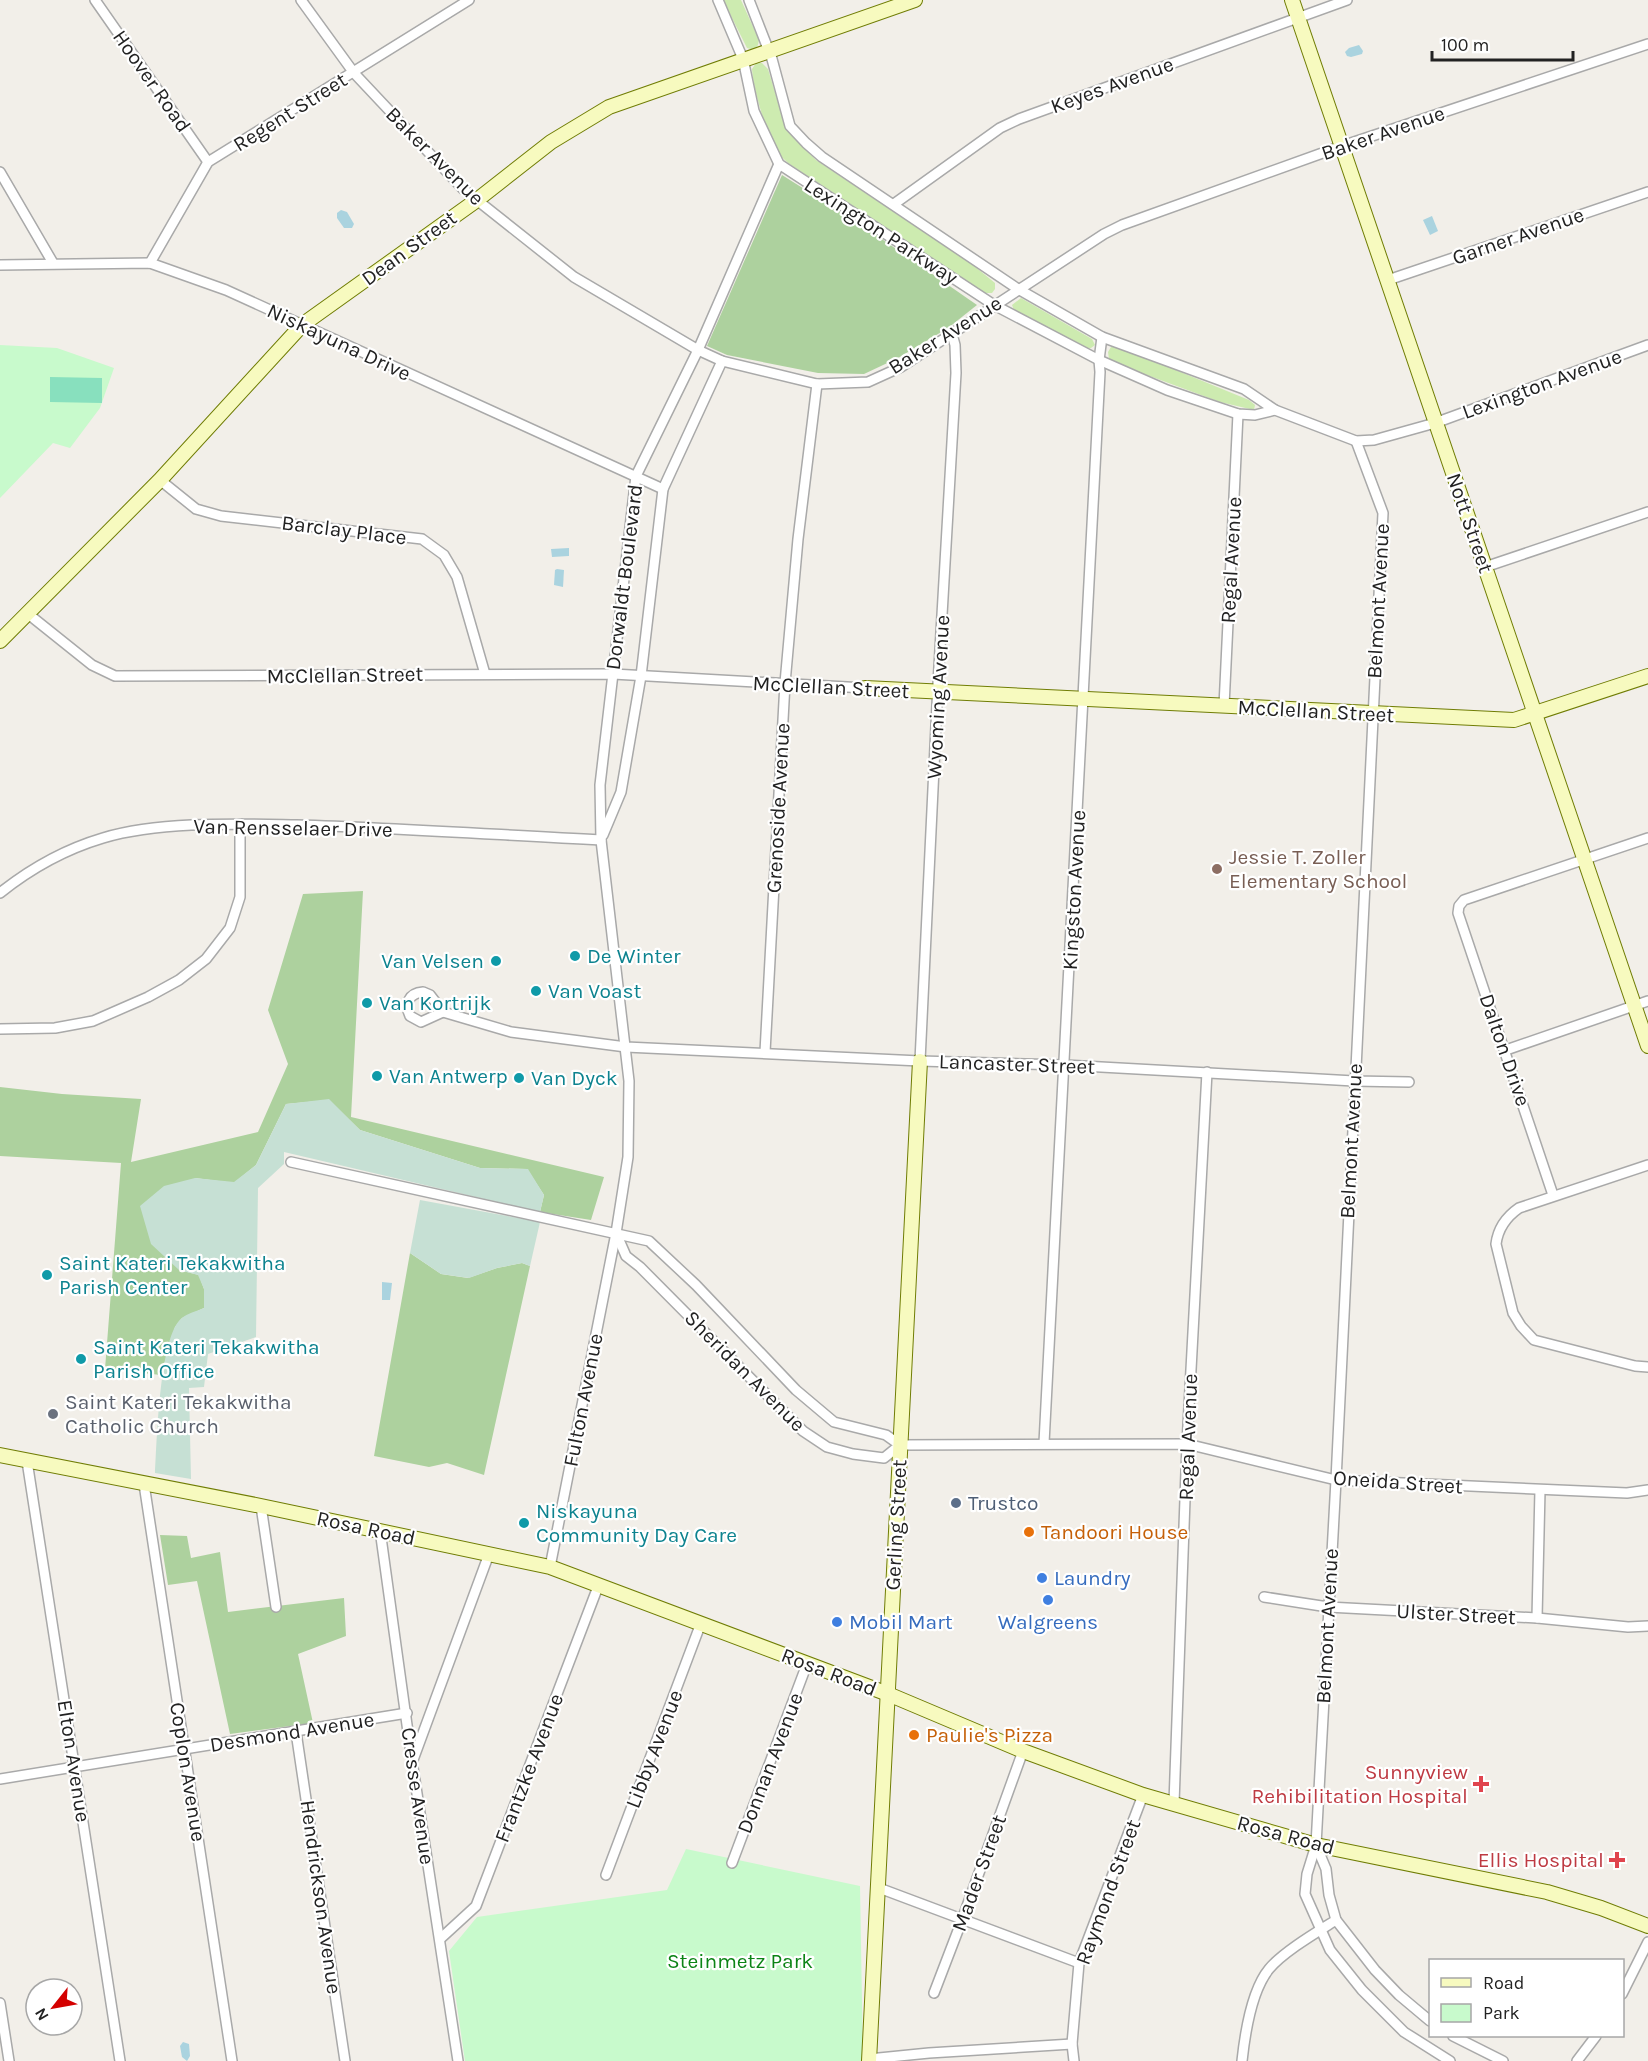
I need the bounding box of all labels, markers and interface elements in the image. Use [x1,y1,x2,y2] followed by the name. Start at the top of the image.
[1432,24,1573,62] scale bar
[108,25,196,137] street label: Hoover Road
[1441,34,1489,56] text: 100 m
[1047,52,1177,118] street label: Keyes Avenue
[229,67,351,156] street label: Regent Street
[1318,101,1448,165] street label: Baker Avenue
[381,102,489,210] street label: Baker Avenue
[800,172,962,290] street label: Lexington Parkway
[1449,202,1587,270] street label: Garner Avenue
[357,205,461,290] street label: Dean Street
[884,291,1006,379] street label: Baker Avenue
[263,298,415,386] street label: Niskayuna Drive
[1459,344,1625,424] street label: Lexington Avenue
[1442,470,1498,576] street label: Nott Street
[601,483,647,671] street label: Dorwaldt Boulevard
[1216,496,1246,624] street label: Regal Avenue
[280,510,408,550] street label: Barclay Place
[1362,523,1394,679] street label: Belmont Avenue
[922,614,954,780] street label: Wyoming Avenue
[266,662,424,688] street label: McClellan Street
[752,671,910,703] street label: McClellan Street
[1237,695,1395,727] street label: McClellan Street
[762,722,794,894] street label: Grenoside Avenue
[1058,809,1090,971] street label: Kingston Avenue
[193,814,393,842] street label: Van Rensselaer Drive
[1229,845,1407,893] place label: Jessie T. Zoller Elementary School
[1210,862,1224,876] marker: Jessie T. Zoller Elementary School
[587,944,681,968] place label: De Winter
[381,949,484,973] place label: Van Velsen
[568,949,582,963] marker: De Winter
[489,954,503,968] marker: Van Velsen
[548,979,642,1003] place label: Van Voast
[529,984,543,998] marker: Van Voast
[379,991,492,1015] place label: Van Kortrijk
[1475,991,1535,1109] street label: Dalton Drive
[360,996,374,1010] marker: Van Kortrijk
[938,1049,1096,1079] street label: Lancaster Street
[1335,1063,1367,1219] street label: Belmont Avenue
[389,1064,508,1088] place label: Van Antwerp
[531,1066,618,1090] place label: Van Dyck
[370,1069,384,1083] marker: Van Antwerp
[512,1071,526,1085] marker: Van Dyck
[59,1251,285,1299] place label: Saint Kateri Tekakwitha Parish Center
[40,1268,54,1282] marker: Saint Kateri Tekakwitha Parish Center
[680,1306,810,1436] street label: Sheridan Avenue
[558,1331,608,1469] street label: Fulton Avenue
[93,1335,319,1383] place label: Saint Kateri Tekakwitha Parish Office
[74,1352,88,1366] marker: Saint Kateri Tekakwitha Parish Office
[1174,1373,1202,1501] street label: Regal Avenue
[65,1390,291,1438] place label: Saint Kateri Tekakwitha Catholic Church
[46,1407,60,1421] marker: Saint Kateri Tekakwitha Catholic Church
[881,1459,911,1591] street label: Gerling Street
[1332,1465,1464,1499] street label: Oneida Street
[968,1491,1039,1515] place label: Trustco
[949,1496,963,1510] marker: Trustco
[536,1499,737,1547] place label: Niskayuna Community Day Care
[314,1506,418,1550] street label: Rosa Road
[517,1516,531,1530] marker: Niskayuna Community Day Care
[1041,1520,1188,1544] place label: Tandoori House
[1022,1525,1036,1539] marker: Tandoori House
[1311,1548,1343,1704] street label: Belmont Avenue
[1054,1566,1131,1590] place label: Laundry
[1035,1571,1049,1585] marker: Laundry
[1041,1593,1055,1607] marker: Walgreens
[1396,1599,1516,1629] street label: Ulster Street
[849,1610,953,1634] place label: Mobil Mart
[998,1610,1098,1634] place label: Walgreens
[830,1615,844,1629] marker: Mobil Mart
[778,1643,880,1701] street label: Rosa Road
[620,1686,688,1812] street label: Libby Avenue
[732,1689,808,1837] street label: Donnan Avenue
[490,1690,568,1846] street label: Frantzke Avenue
[52,1698,96,1824] street label: Elton Avenue
[165,1701,211,1843] street label: Coplon Avenue
[208,1707,376,1757] street label: Desmond Avenue
[926,1723,1053,1747] place label: Paulie's Pizza
[396,1726,440,1866] street label: Cresse Avenue
[907,1728,921,1742] marker: Paulie's Pizza
[1251,1760,1468,1808] place label: Sunnyview Rehibilitation Hospital
[1472,1775,1490,1793] marker: Sunnyview Rehibilitation Hospital
[295,1798,347,1996] street label: Hendrickson Avenue
[1234,1810,1338,1860] street label: Rosa Road
[947,1811,1011,1935] street label: Mader Street
[1071,1816,1145,1968] street label: Raymond Street
[1478,1848,1604,1872] place label: Ellis Hospital
[1608,1851,1626,1869] marker: Ellis Hospital
[667,1949,813,1973] park label: Steinmetz Park
[1429,1959,1624,2037] legend
[1483,1972,1524,1994] text: Road
[24,1977,84,2037] north arrow
[1483,2002,1520,2024] text: Park
[30,2005,53,2024] text: N

